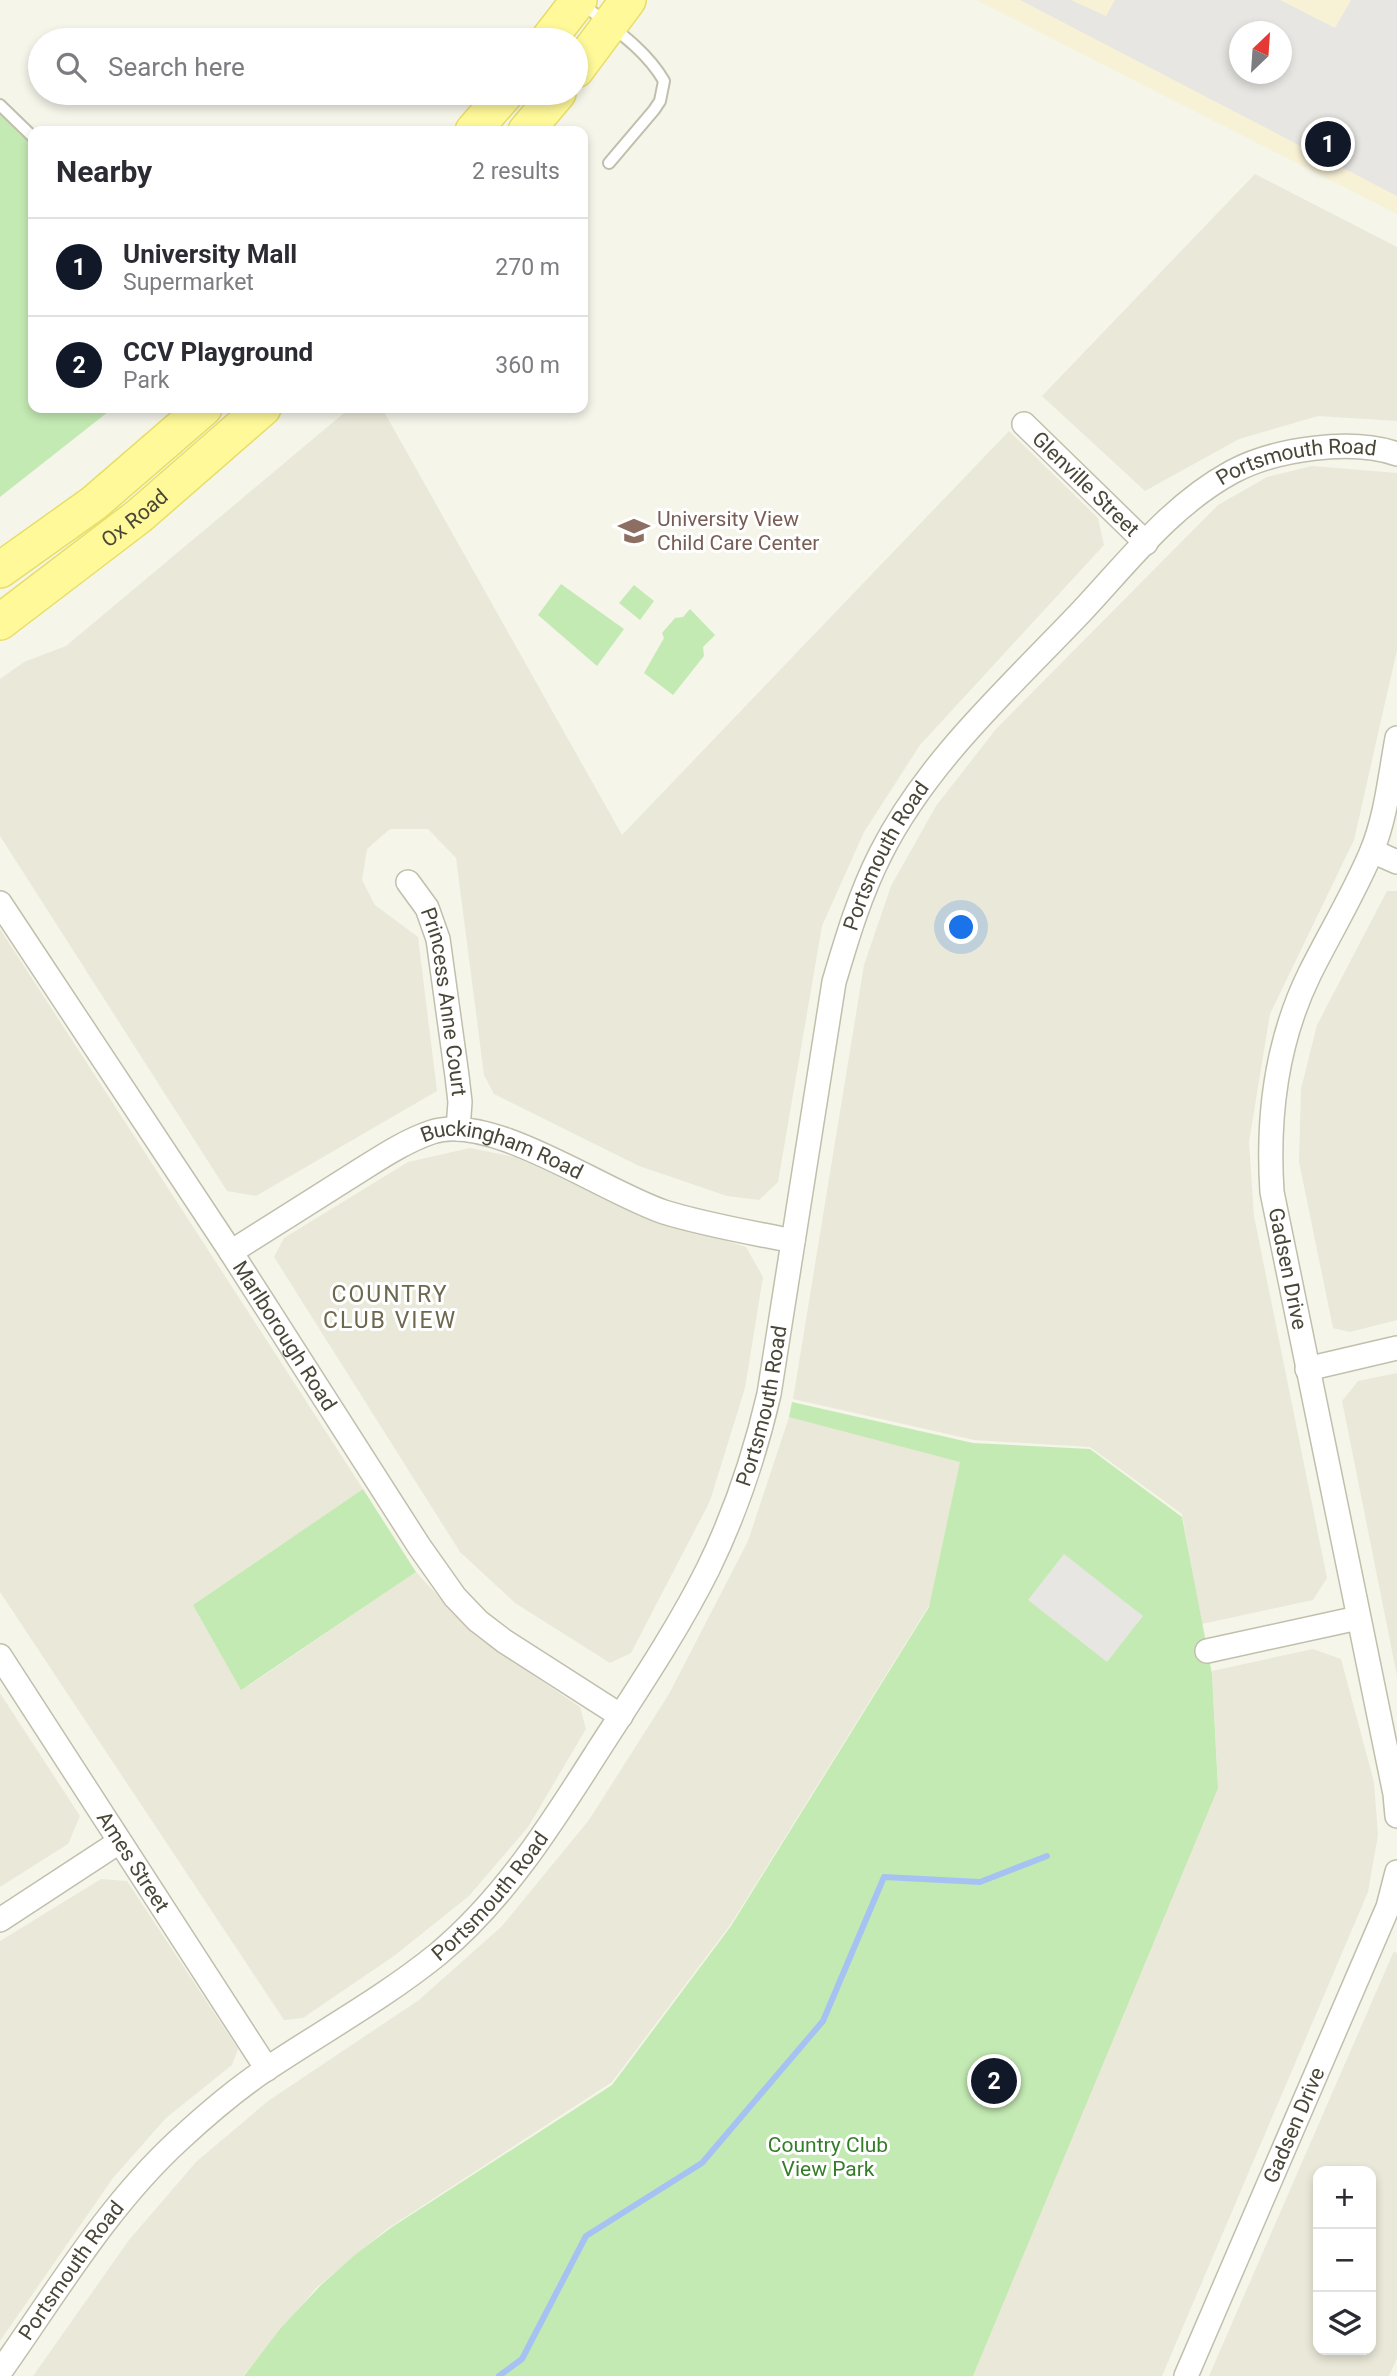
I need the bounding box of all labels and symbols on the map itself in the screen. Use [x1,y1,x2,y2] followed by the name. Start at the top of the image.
[1229,21,1292,84] north arrow
[1305,118,1351,170] pin: 1
[1027,427,1144,541] street label: Glenville Street
[1212,434,1378,490] street label: Portsmouth Road
[97,484,173,552] street label: Ox Road
[657,507,819,555] place label: University View Child Care Center
[617,514,651,548] school or university icon: University View Child Care Center
[839,777,934,934] street label: Portsmouth Road
[416,904,471,1098] street label: Princess Anne Court
[944,910,978,944] your location
[417,1117,587,1184] street label: Buckingham Road
[1264,1206,1312,1332] street label: Gadsen Drive
[228,1256,341,1415] street label: Marlborough Road
[323,1281,457,1334] district label: COUNTRY CLUB VIEW
[731,1324,792,1489] street label: Portsmouth Road
[92,1807,174,1917] street label: Ames Street
[427,1827,553,1966] street label: Portsmouth Road
[971,2055,1017,2107] pin: 2
[1259,2064,1329,2187] street label: Gadsen Drive
[768,2133,888,2181] park label: Country Club View Park
[14,2196,129,2344] street label: Portsmouth Road

